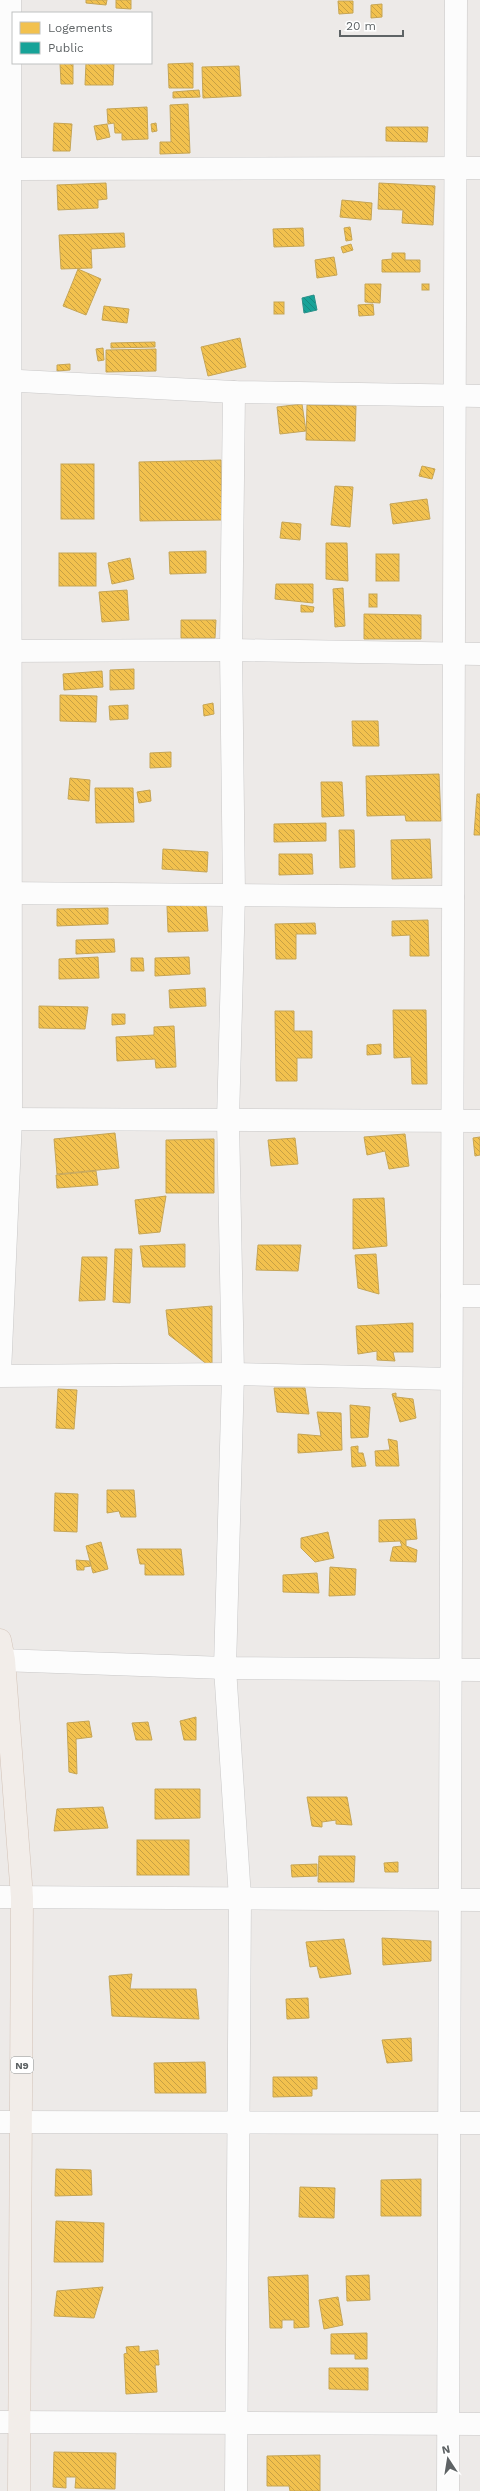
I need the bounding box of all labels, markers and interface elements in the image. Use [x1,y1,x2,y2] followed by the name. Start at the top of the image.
[12,12,152,64] legend
[340,12,403,38] scale bar
[346,19,376,33] text: 20 m
[48,21,113,35] text: Logements
[48,41,84,55] text: Public
[11,2057,33,2073] road number: N9
[428,2439,468,2479] north arrow
[441,2443,451,2457] text: N

